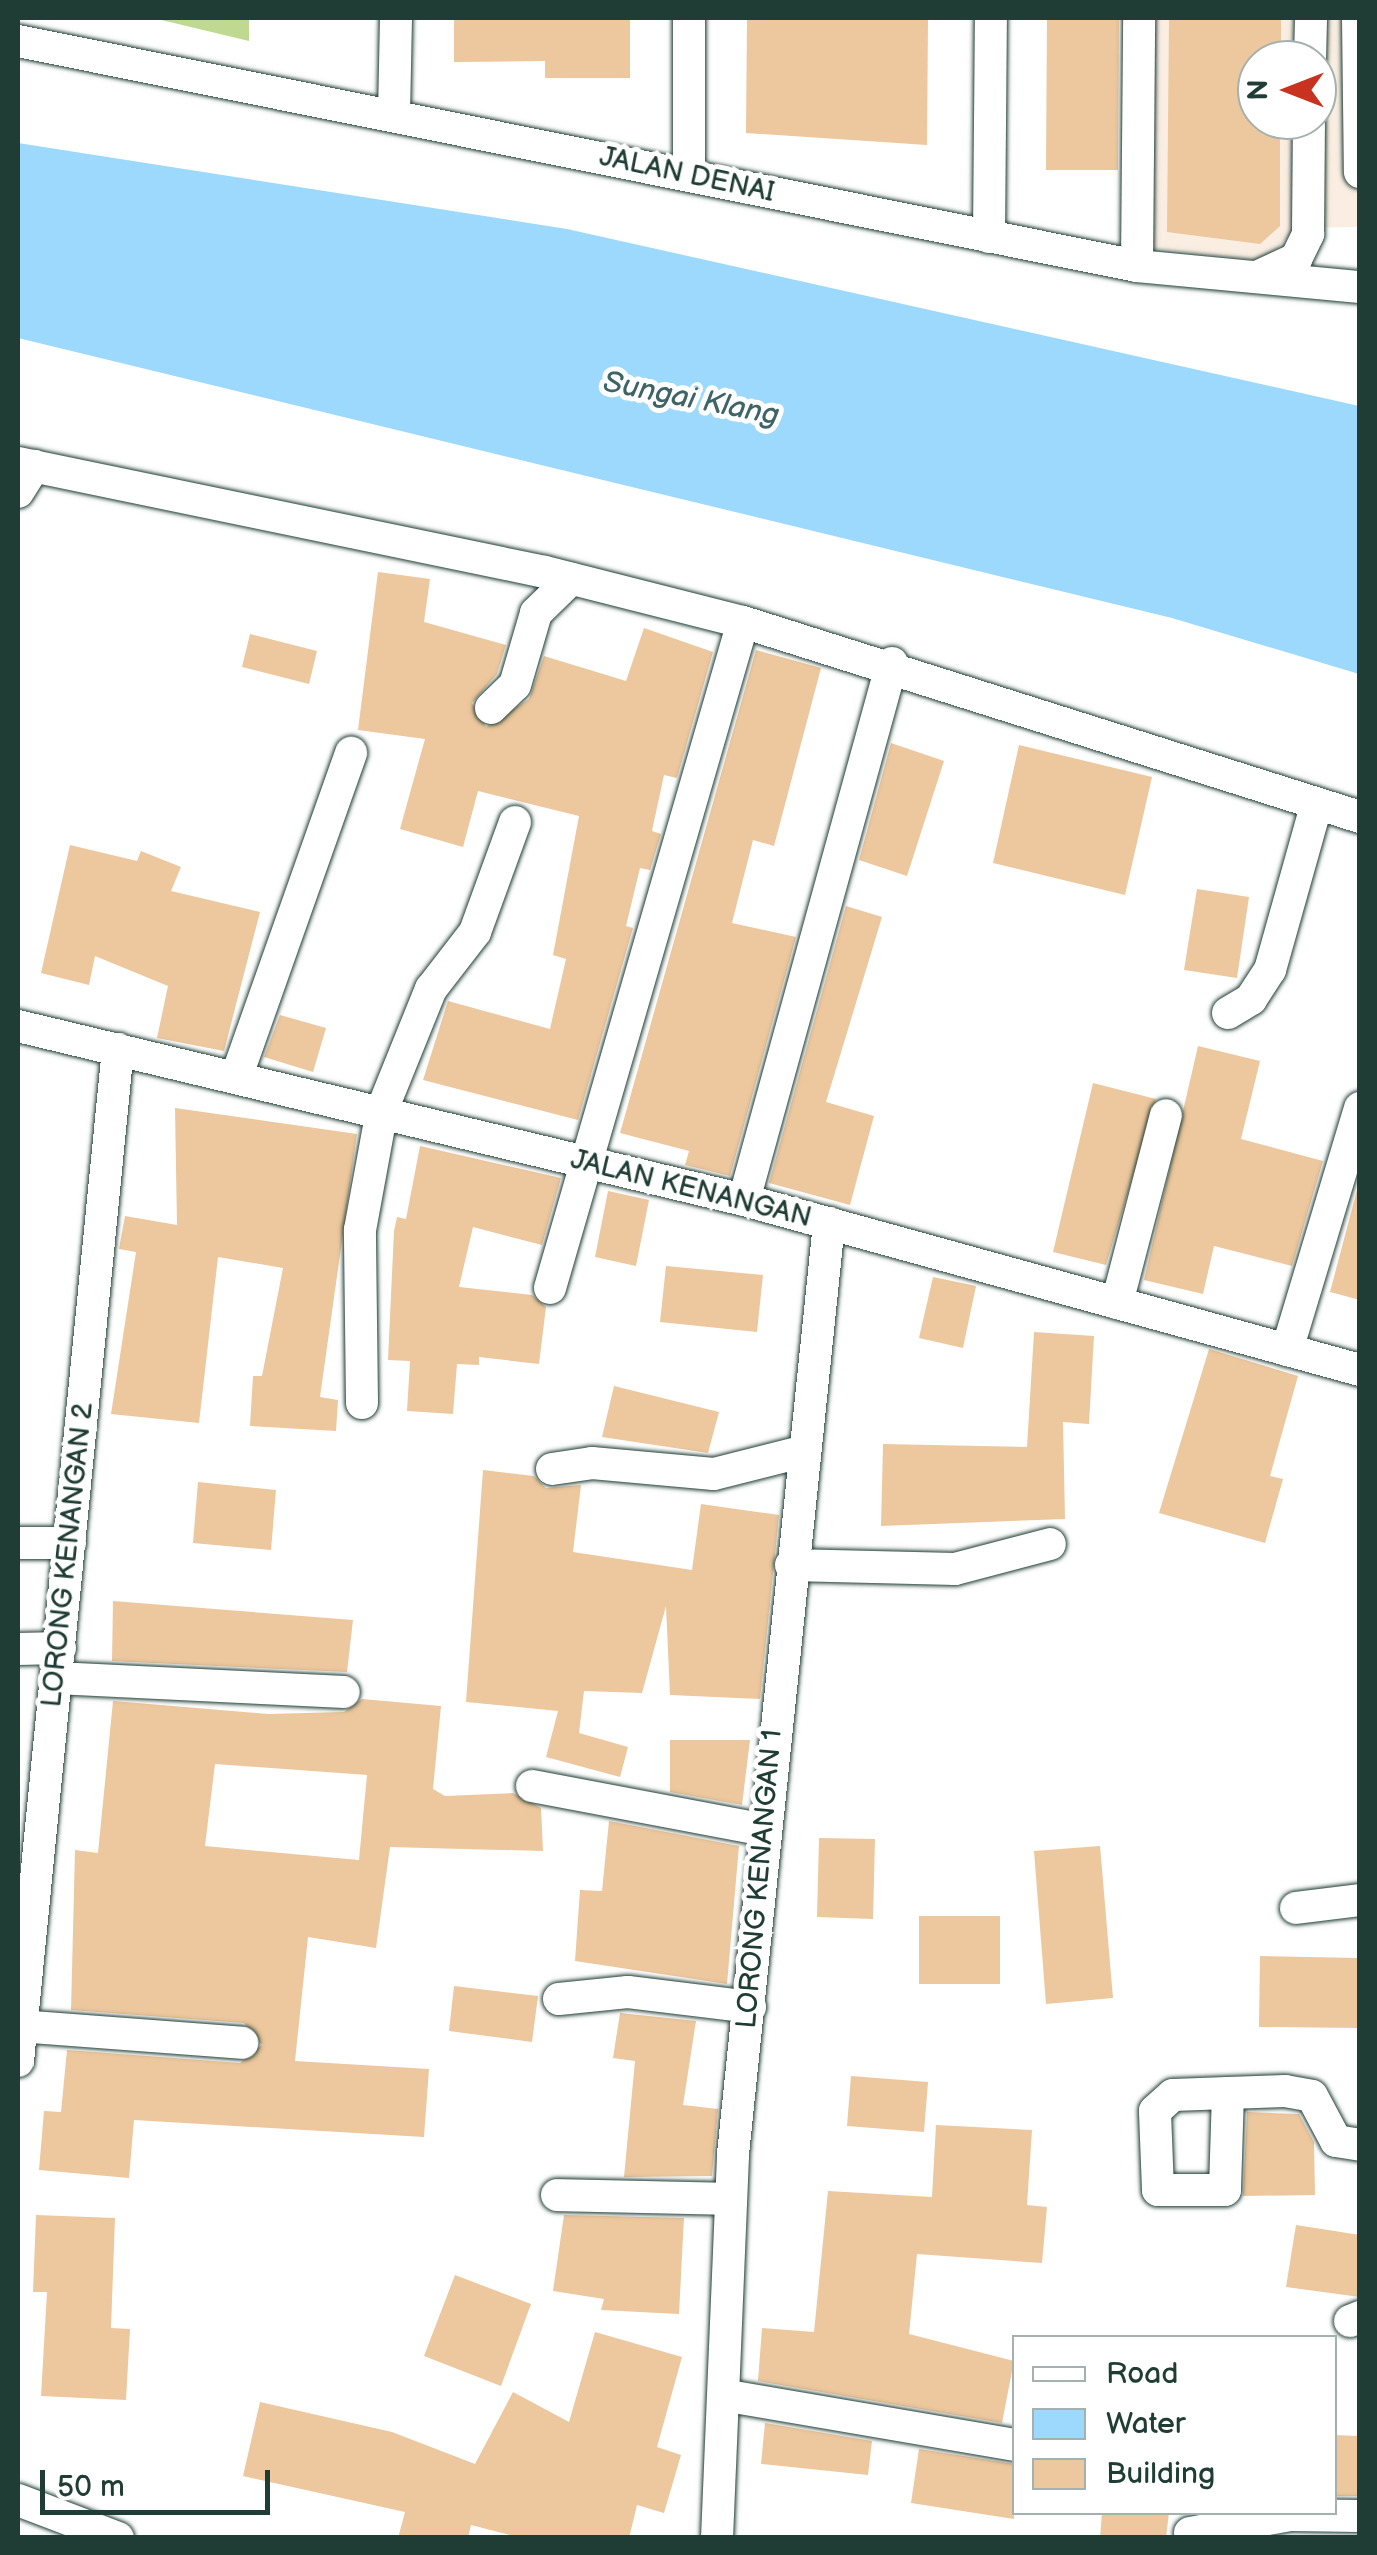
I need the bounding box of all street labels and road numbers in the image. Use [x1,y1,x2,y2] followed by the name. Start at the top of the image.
[596,140,778,210] street label: JALAN DENAI
[567,1143,815,1235] street label: JALAN KENANGAN
[35,1401,101,1709] street label: LORONG KENANGAN 2
[730,1728,790,2030] street label: LORONG KENANGAN 1

